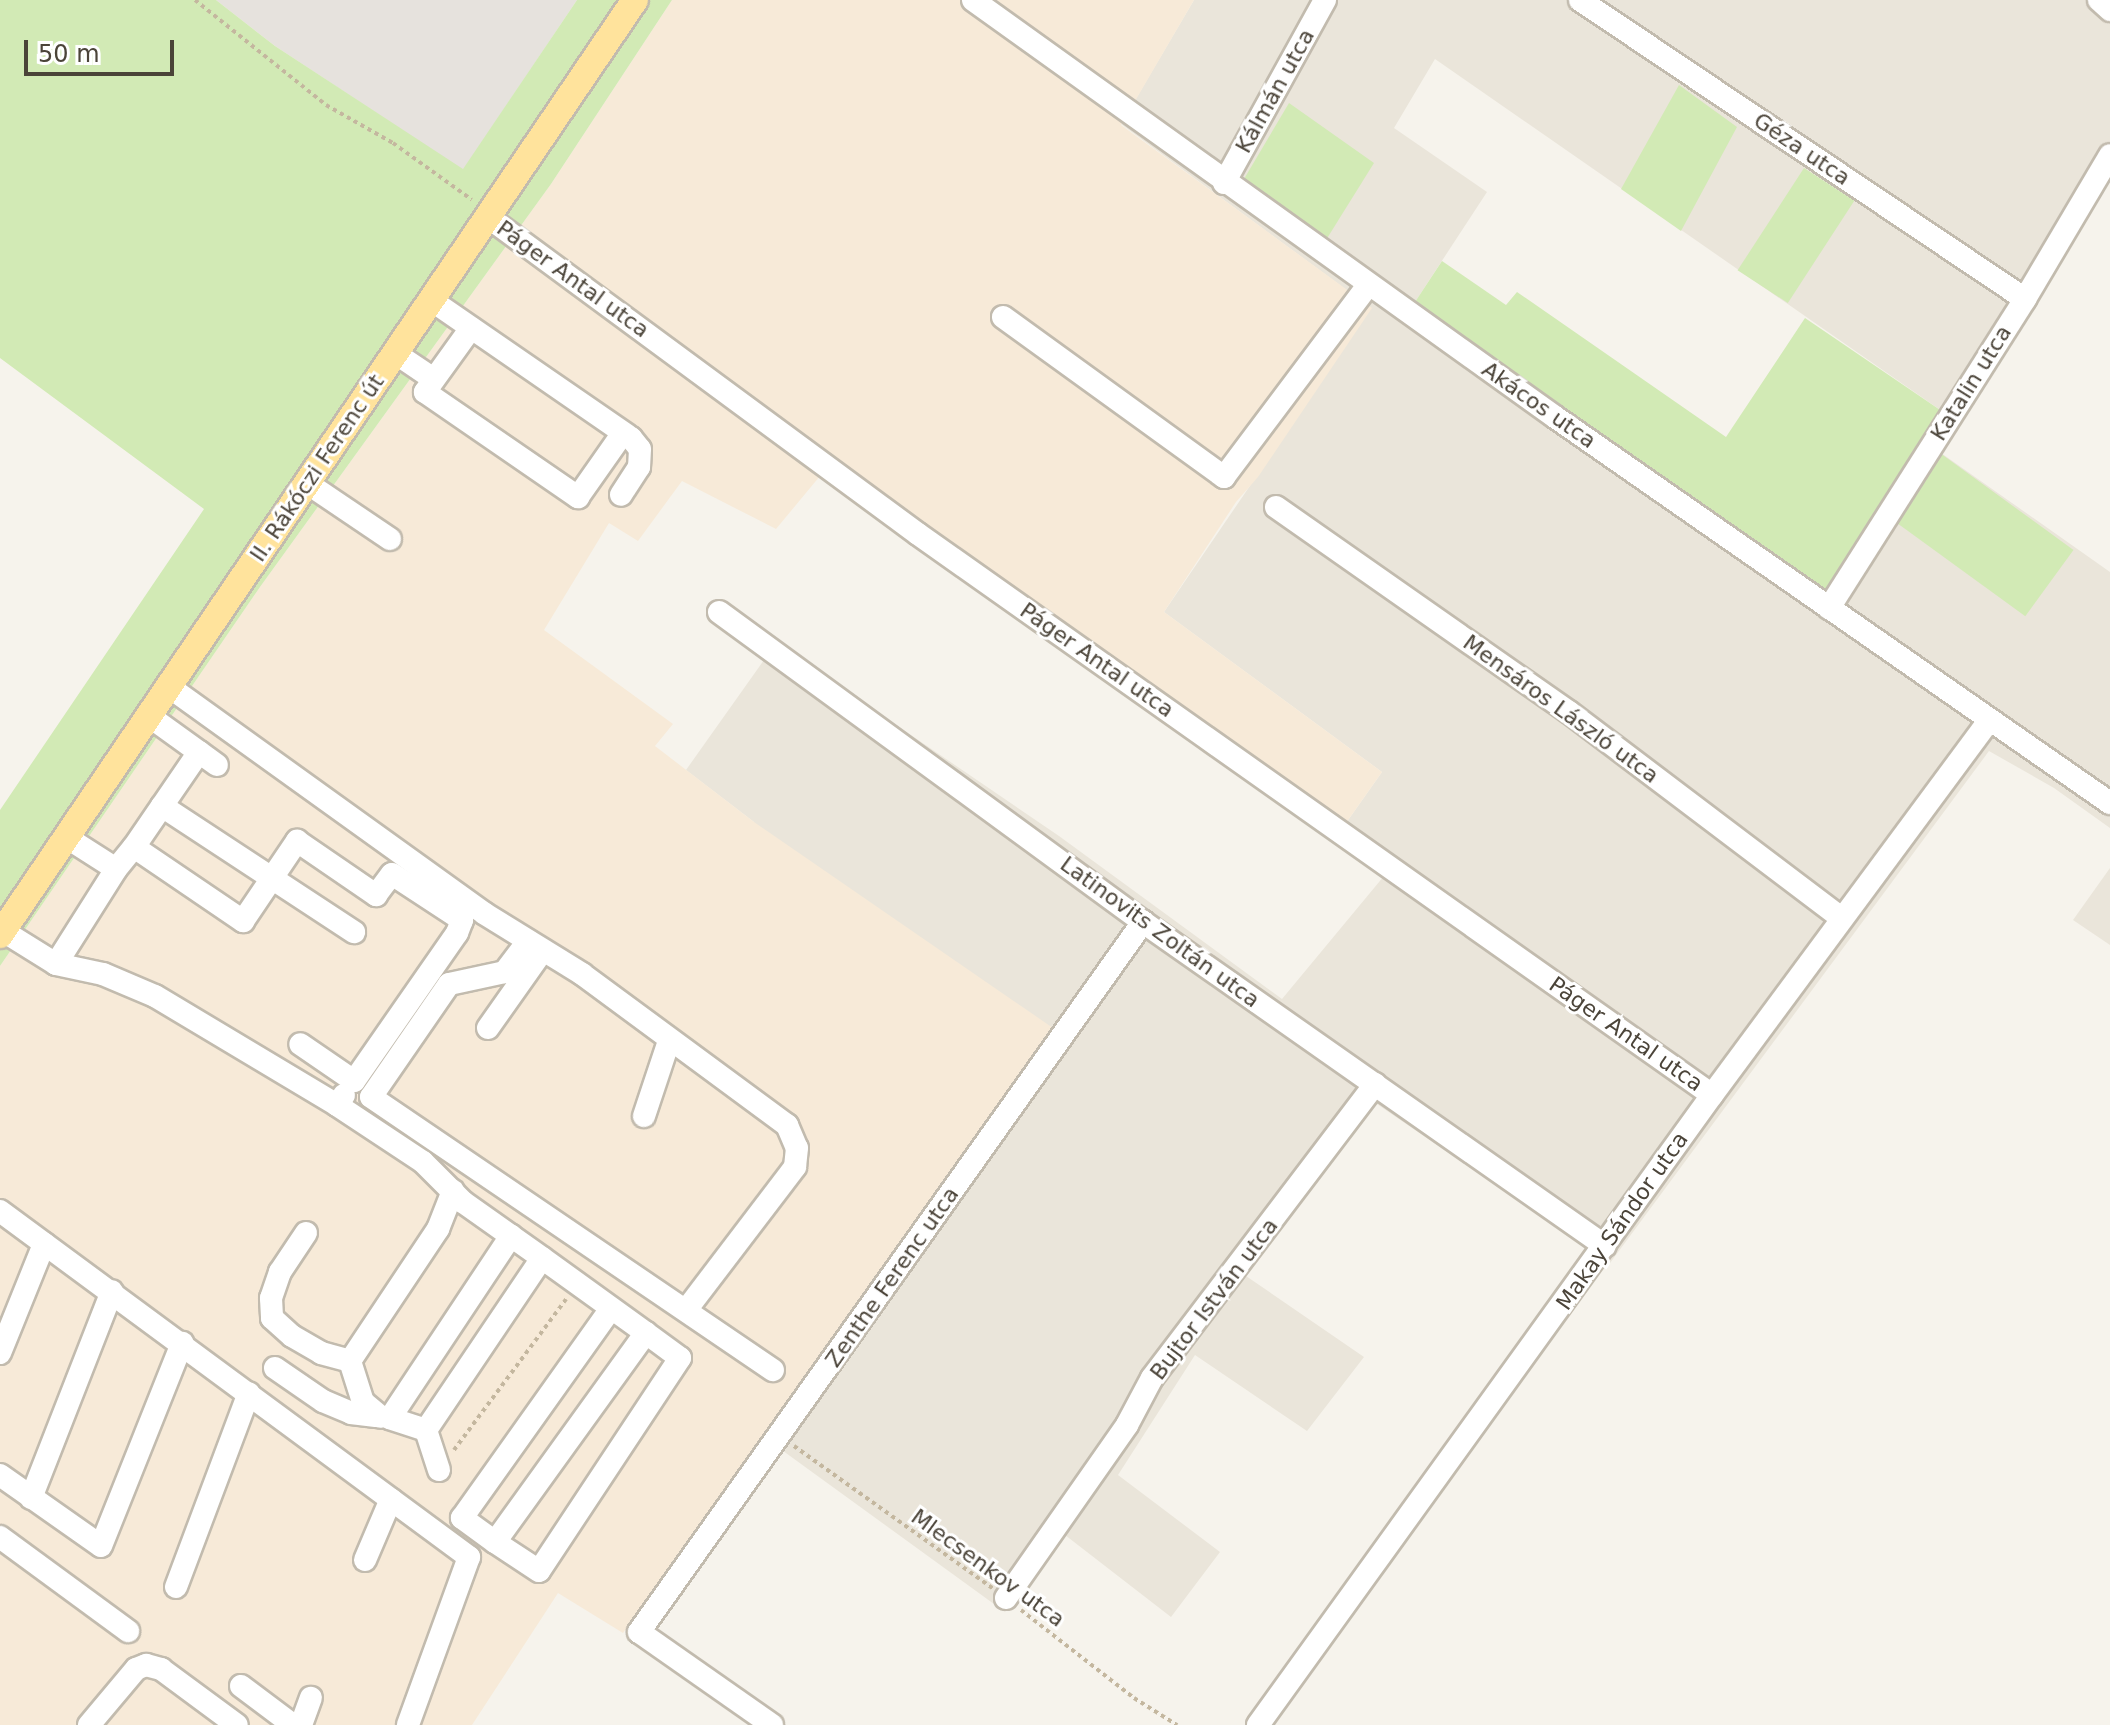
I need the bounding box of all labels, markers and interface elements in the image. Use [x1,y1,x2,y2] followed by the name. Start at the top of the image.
[28,24,178,74] scale bar
[1230,24,1320,158] street label: Kálmán utca
[38,40,100,68] text: 50 m
[1749,107,1855,191] street label: Géza utca
[492,215,654,343] street label: Páger Antal utca
[1925,320,2017,446] street label: Katalin utca
[1477,356,1601,454] street label: Akácos utca
[245,369,389,567] street label: II. Rákóczi Ferenc út
[1015,597,1179,723] street label: Páger Antal utca
[1458,629,1664,789] street label: Mensáros László utca
[1055,851,1265,1013] street label: Latinovits Zoltán utca
[1544,971,1708,1097] street label: Páger Antal utca
[1551,1127,1693,1315] street label: Makay Sándor utca
[820,1182,964,1372] street label: Zenthe Ferenc utca
[1145,1213,1283,1385] street label: Bujtor István utca
[906,1503,1070,1633] street label: Mlecsenkov utca

